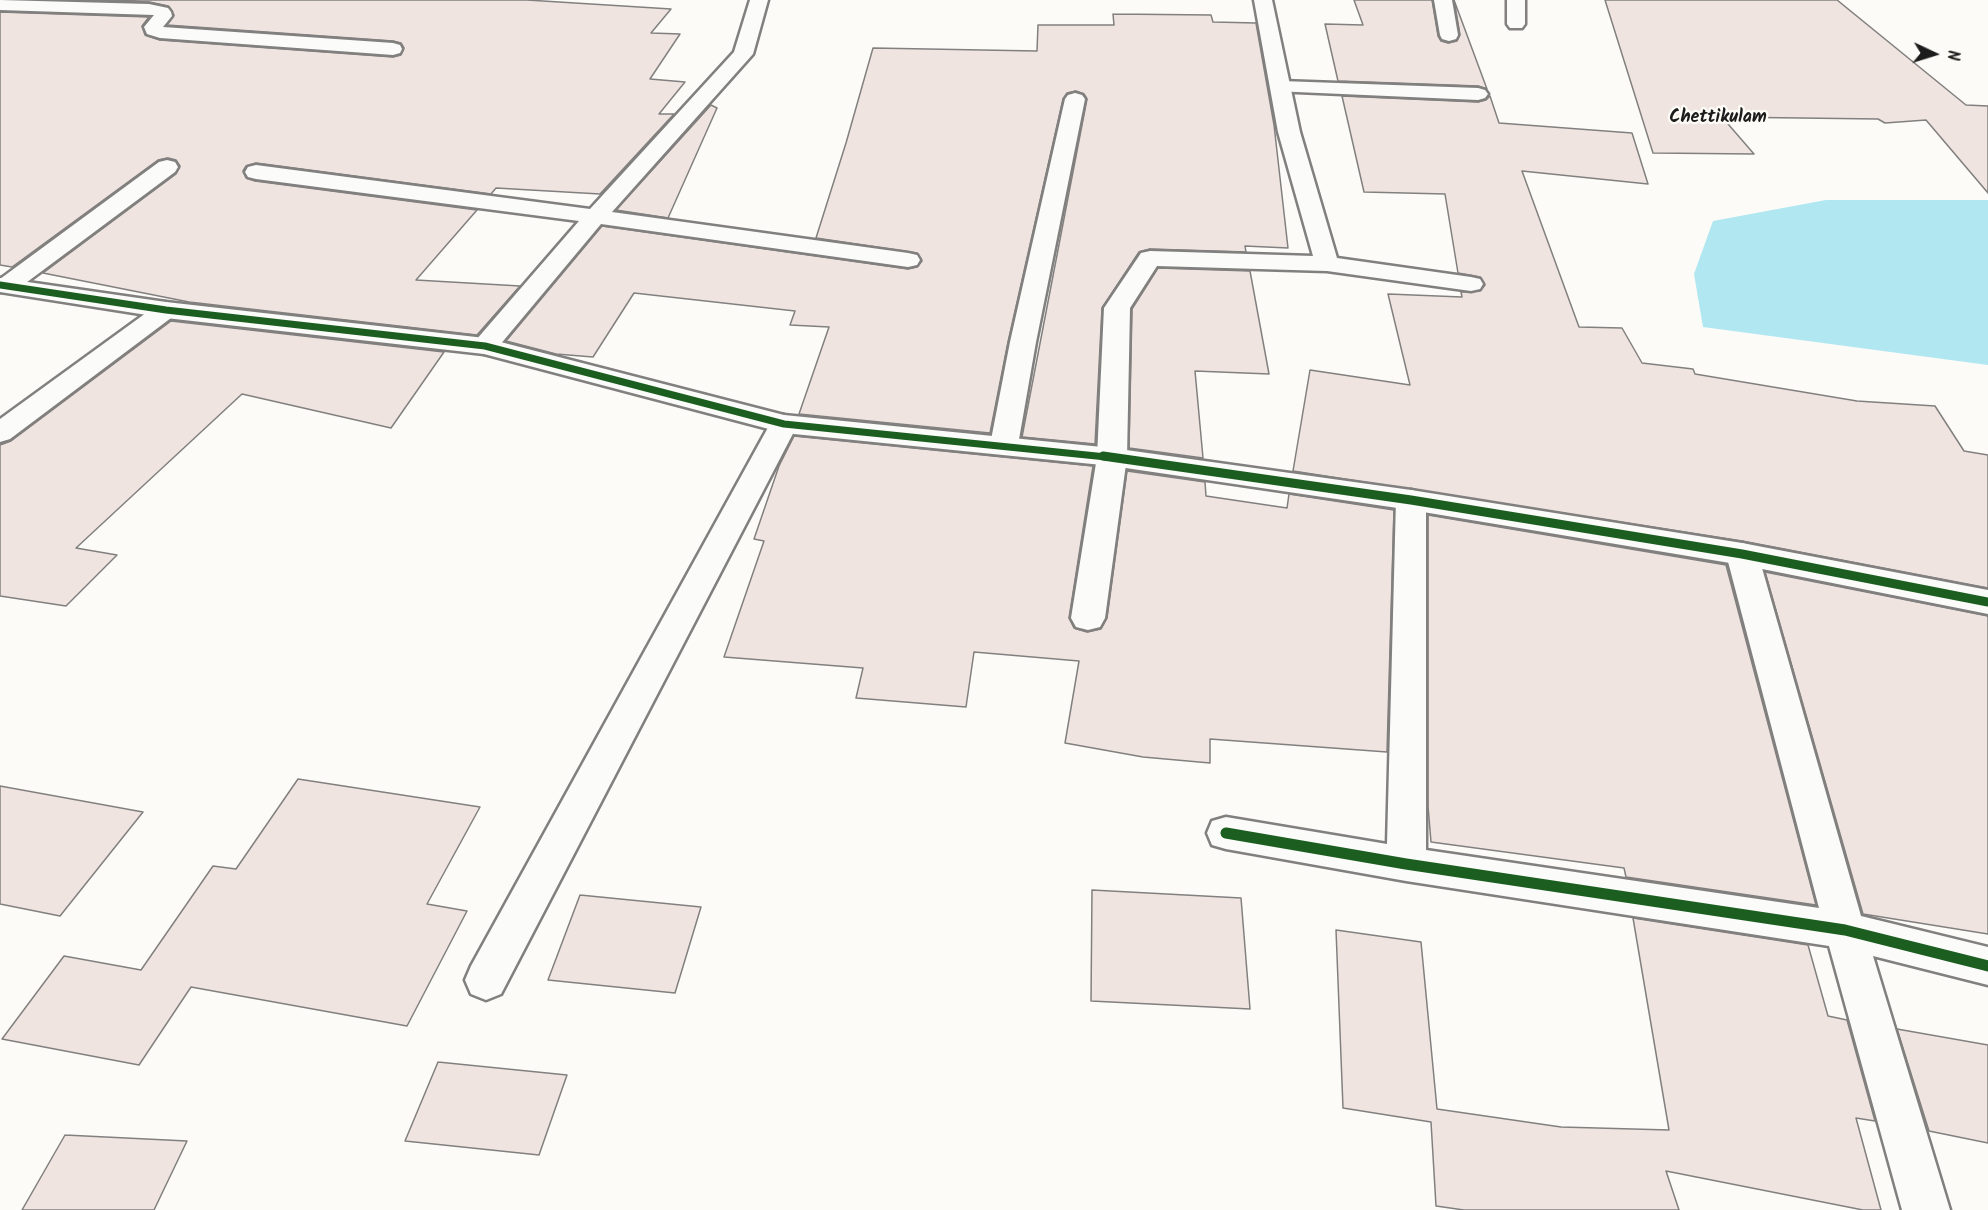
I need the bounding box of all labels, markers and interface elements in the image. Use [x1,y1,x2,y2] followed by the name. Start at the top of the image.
[1904,24,1964,84] north arrow
[1940,49,1965,61] text: N
[1669,108,1767,130] district label: Chettikulam

